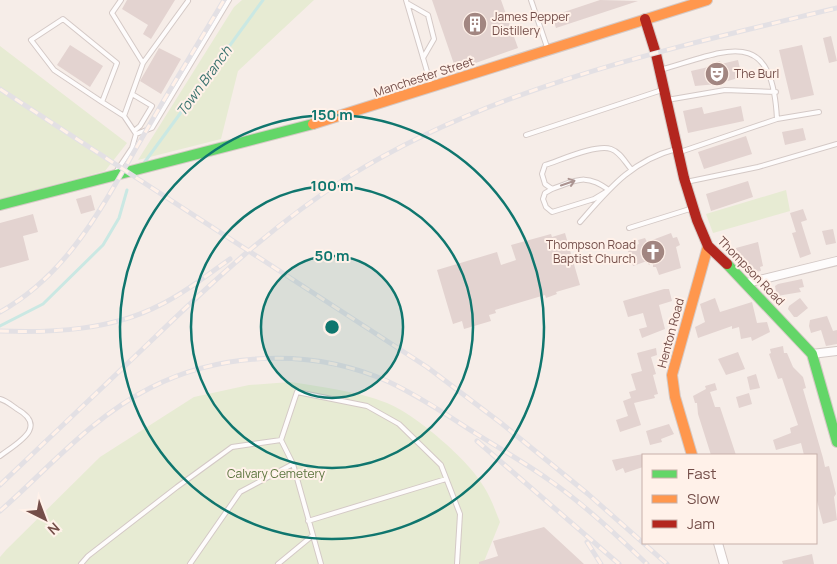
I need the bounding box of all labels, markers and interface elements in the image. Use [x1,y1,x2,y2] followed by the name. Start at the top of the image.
[492,8,570,39] place label: James Pepper Distillery
[462,11,488,37] building icon: James Pepper Distillery
[172,41,236,120] water label: Town Branch
[372,52,476,101] street label: Manchester Street
[704,61,730,87] theatre icon: The Burl
[734,65,779,82] place label: The Burl
[311,104,353,125] text: 150 m
[311,175,353,196] text: 100 m
[560,178,575,187] one-way arrow
[714,232,789,309] street label: Thompson Road
[546,236,636,267] place label: Thompson Road Baptist Church
[640,239,666,265] church icon: Thompson Road Baptist Church
[314,245,350,266] text: 50 m
[653,296,688,370] street label: Henton Road
[323,318,341,336] centre of rings
[642,454,817,544] legend
[687,463,716,484] text: Fast
[227,465,326,482] park label: Calvary Cemetery
[687,488,720,509] text: Slow
[20,494,70,544] north arrow
[687,513,715,534] text: Jam
[44,519,64,539] text: N

